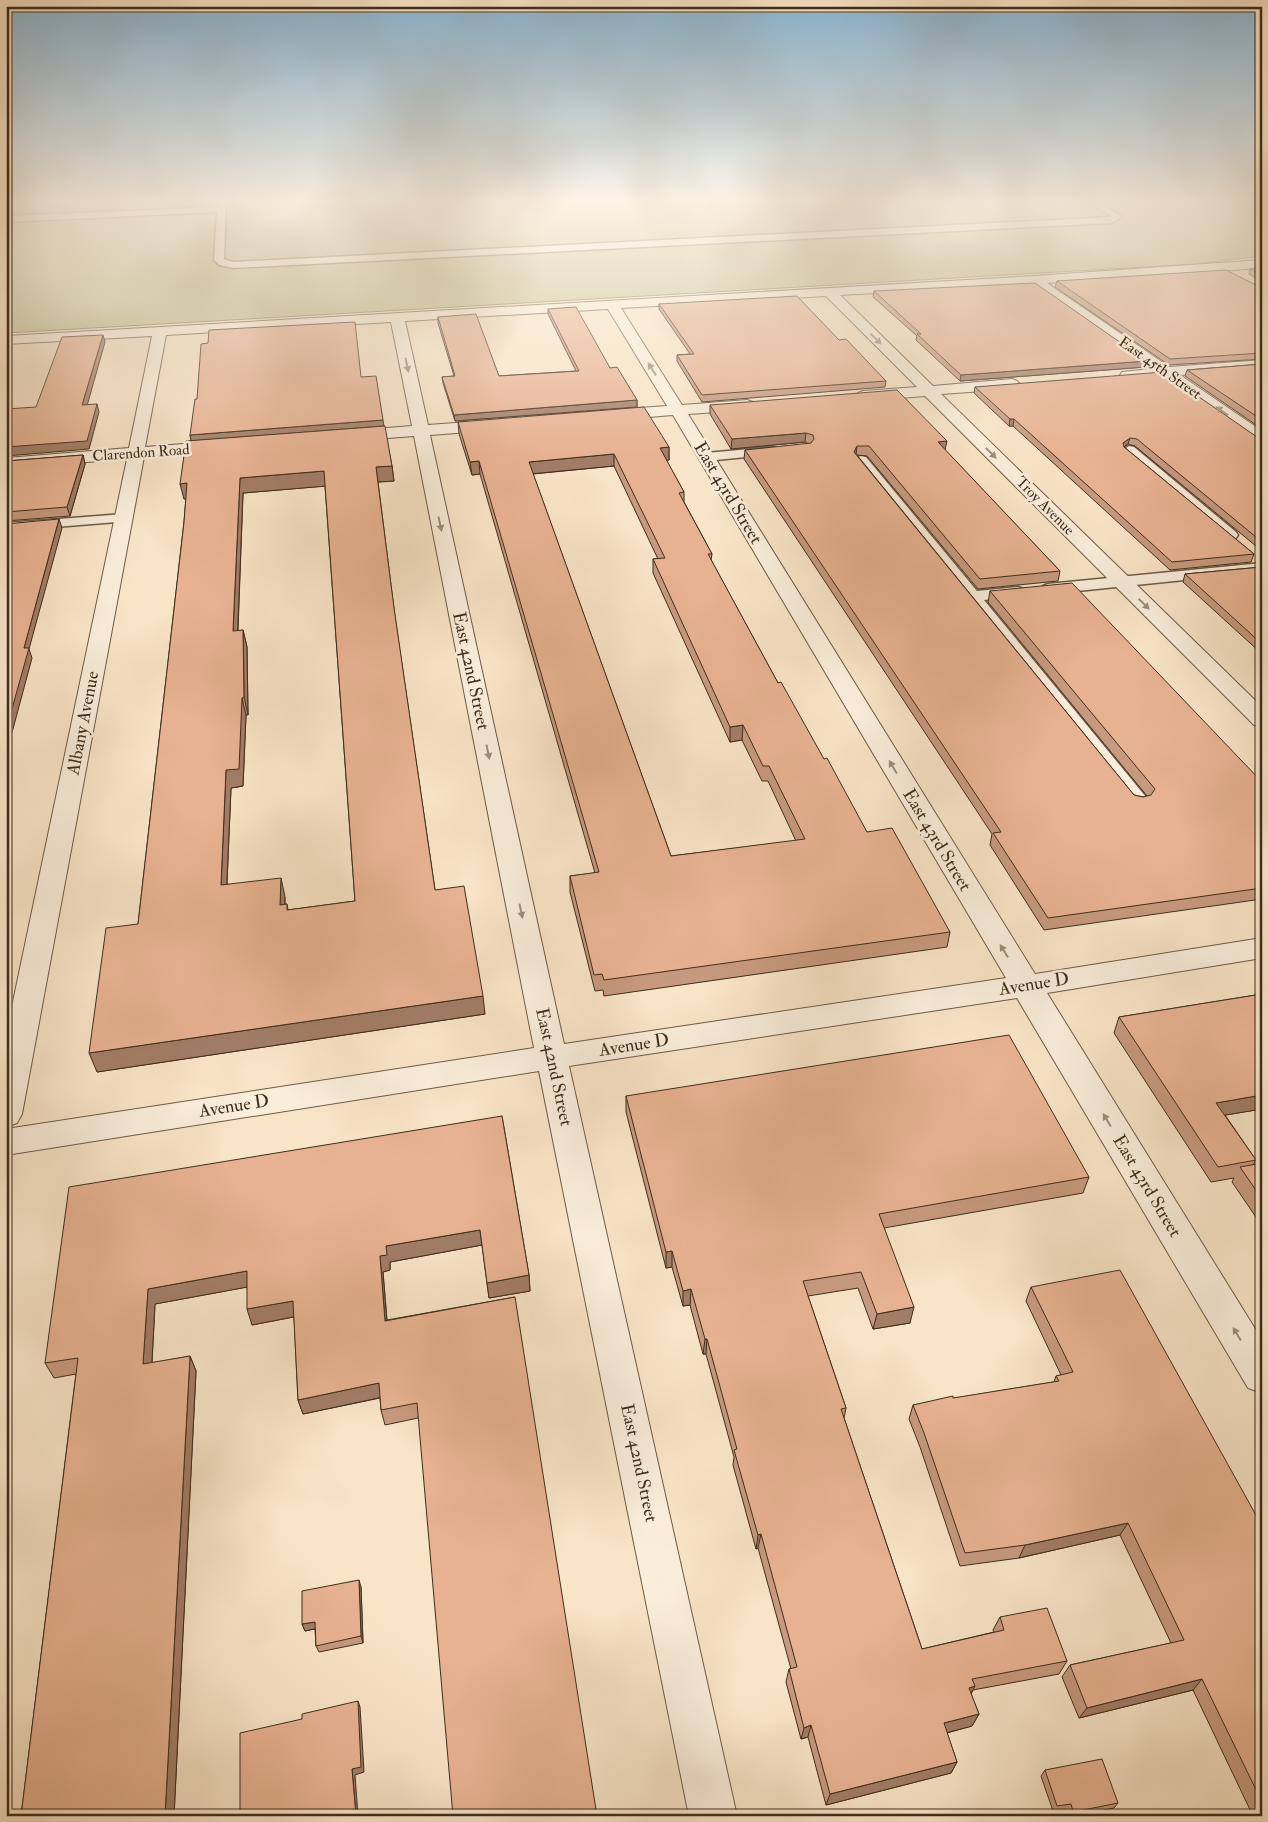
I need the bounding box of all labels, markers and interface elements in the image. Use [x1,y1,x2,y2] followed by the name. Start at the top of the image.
[1115,332,1205,404] street label: East 45th Street
[870,333,882,345] one-way arrow
[404,358,412,374] one-way arrow
[648,362,657,375] one-way arrow
[1215,406,1229,416] one-way arrow
[688,438,768,549] street label: East 43rd Street
[92,440,191,466] street label: Clarendon Road
[985,447,997,459] one-way arrow
[1012,473,1078,539] street label: Troy Avenue
[437,517,445,533] one-way arrow
[1138,598,1150,610] one-way arrow
[447,610,495,732] street label: East 42nd Street
[61,669,104,778] street label: Albany Avenue
[484,744,492,759] one-way arrow
[888,761,897,774] one-way arrow
[897,785,977,896] street label: East 43rd Street
[517,903,525,919] one-way arrow
[999,945,1008,958] one-way arrow
[996,967,1071,1001] street label: Avenue D
[530,1006,578,1128] street label: East 42nd Street
[596,1028,671,1062] street label: Avenue D
[196,1089,271,1123] street label: Avenue D
[1103,1113,1112,1126] one-way arrow
[1107,1131,1187,1242] street label: East 43rd Street
[1232,1327,1241,1340] one-way arrow
[615,1402,663,1524] street label: East 42nd Street

